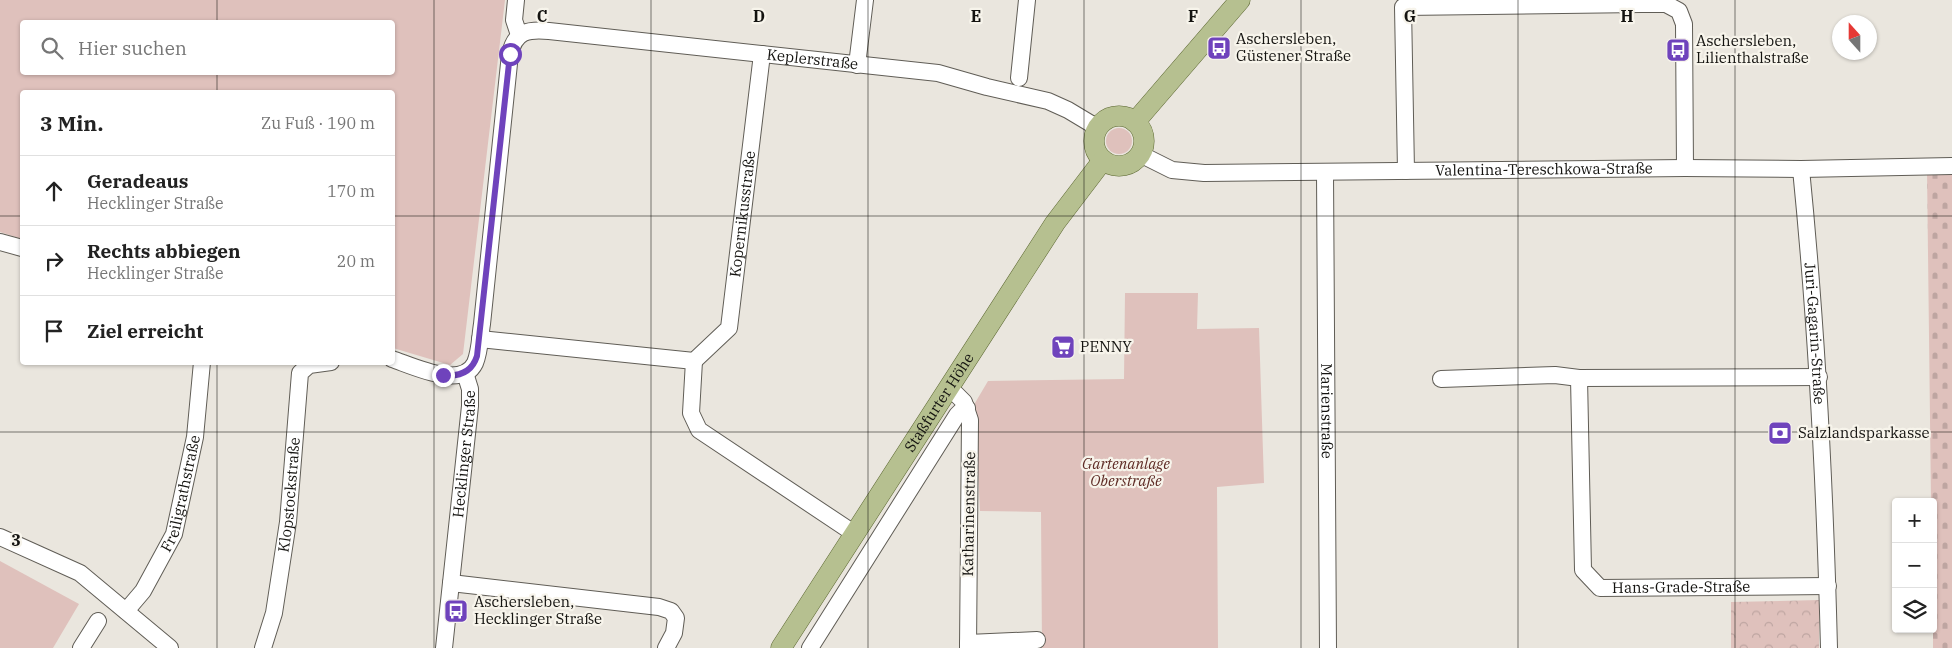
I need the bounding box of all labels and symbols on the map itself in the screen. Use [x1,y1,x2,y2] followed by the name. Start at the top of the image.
[537,6,547,26] text: C
[753,6,765,26] text: D
[971,6,981,26] text: E
[1188,6,1198,26] text: F
[1404,6,1416,26] text: G
[1621,6,1634,26] text: H
[1832,15,1877,60] north arrow
[1236,29,1351,65] place label: Aschersleben, Güstener Straße
[1696,31,1809,67] place label: Aschersleben, Lilienthalstraße
[1206,35,1232,61] bus stop icon: Aschersleben, Güstener Straße
[1665,37,1691,63] bus stop icon: Aschersleben, Lilienthalstraße
[499,43,522,66] route start
[766,45,859,73] street label: Keplerstraße
[725,150,759,278] street label: Kopernikusstraße
[1435,158,1653,180] street label: Valentina-Tereschkowa-Straße
[1801,262,1829,405] street label: Juri-Gagarin-Straße
[1050,334,1076,360] supermarket icon: PENNY
[1080,337,1132,356] place label: PENNY
[900,349,978,456] street label: Staßfurter Höhe
[1317,363,1337,459] street label: Marienstraße
[432,364,455,387] route end
[448,390,479,519] street label: Hecklinger Straße
[1767,420,1793,446] bank icon: Salzlandsparkasse
[1798,423,1930,442] place label: Salzlandsparkasse
[156,433,204,555] street label: Freiligrathstraße
[273,436,304,554] street label: Klopstockstraße
[958,451,979,577] street label: Katharinenstraße
[1082,454,1170,490] park label: Gartenanlage Oberstraße
[11,530,21,550] text: 3
[1612,577,1750,597] street label: Hans-Grade-Straße
[474,592,602,628] place label: Aschersleben, Hecklinger Straße
[443,598,469,624] bus stop icon: Aschersleben, Hecklinger Straße

